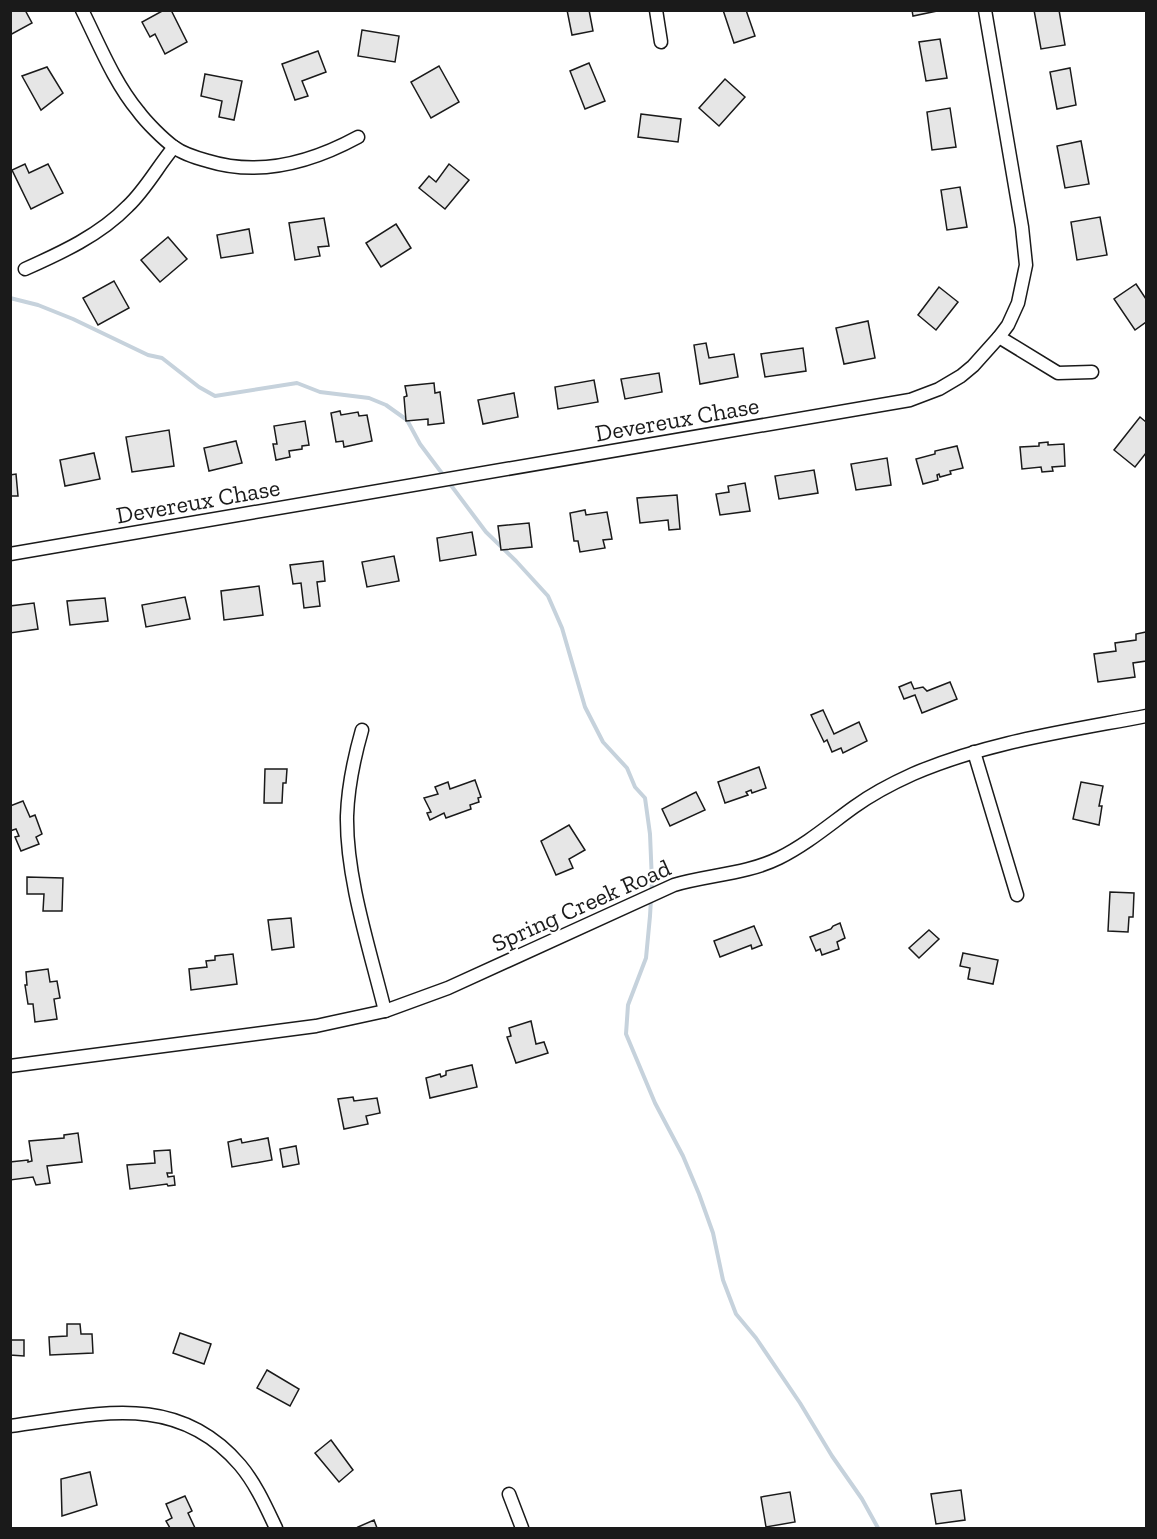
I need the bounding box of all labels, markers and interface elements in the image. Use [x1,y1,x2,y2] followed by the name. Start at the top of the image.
[593,390,761,448] street label: Devereux Chase
[114,472,282,530] street label: Devereux Chase
[487,853,675,957] street label: Spring Creek Road

